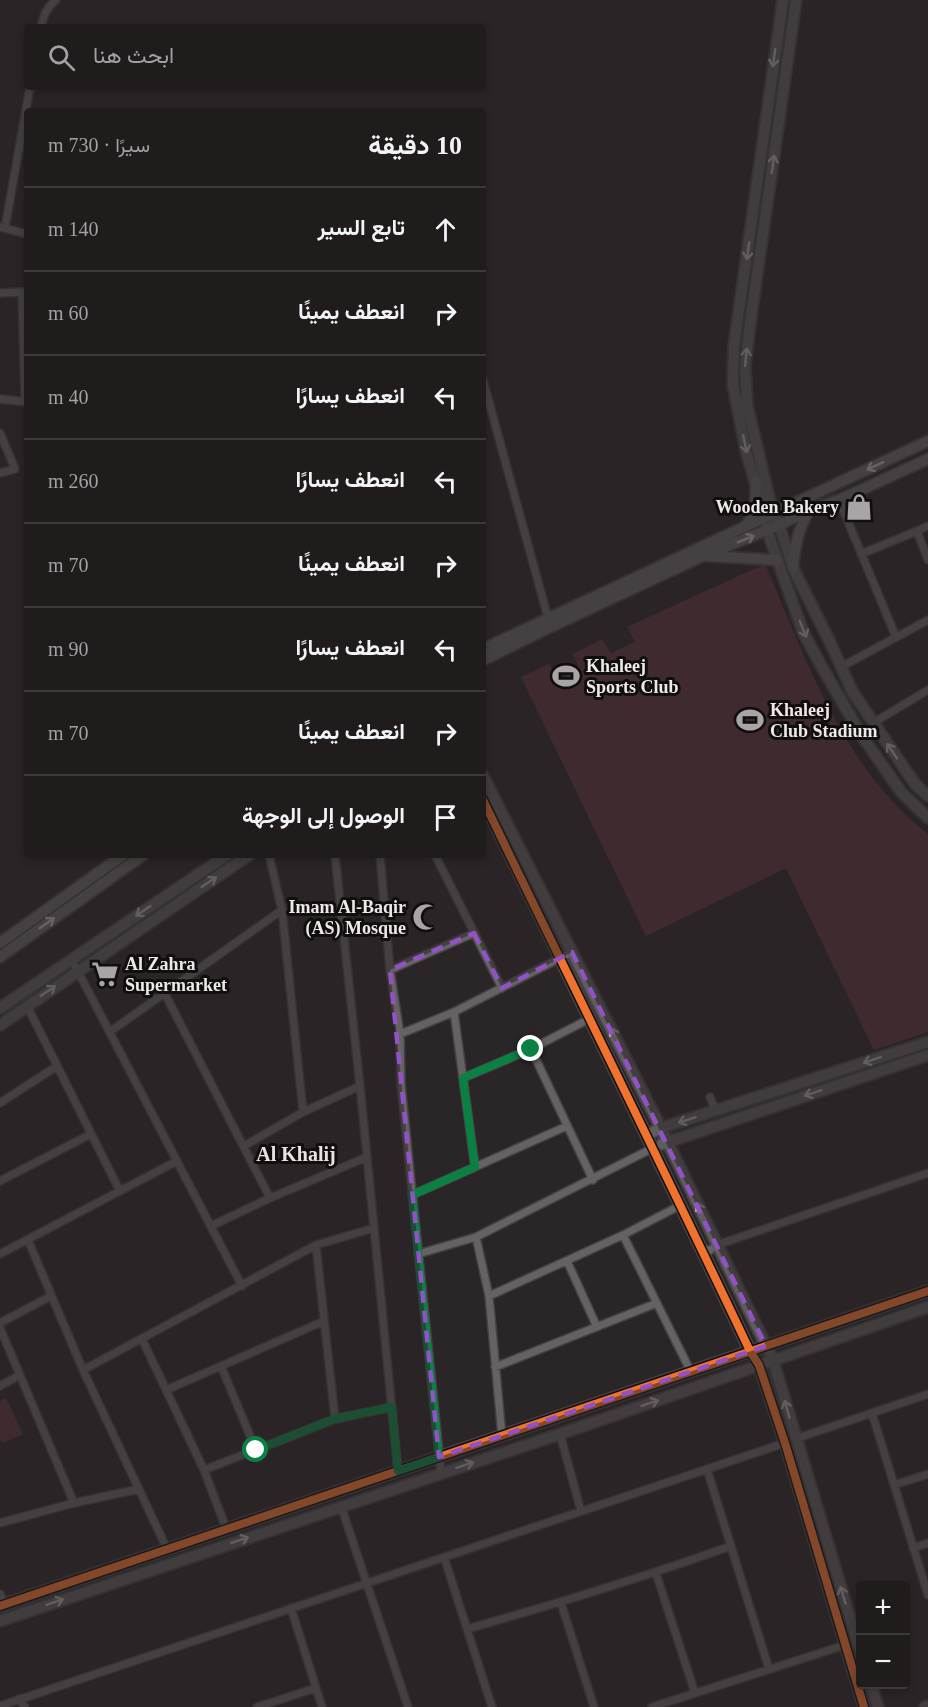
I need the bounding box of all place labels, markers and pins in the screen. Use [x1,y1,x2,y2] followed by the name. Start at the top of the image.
[844,492,874,522] shop icon: Wooden Bakery
[715,497,839,517] place label: Wooden Bakery
[586,656,679,697] place label: Khaleej Sports Club
[551,661,581,691] sports icon: Khaleej Sports Club
[770,700,878,741] place label: Khaleej Club Stadium
[735,705,765,735] sports icon: Khaleej Club Stadium
[288,897,406,939] place label: Imam Al-Baqir (AS) Mosque
[411,902,441,932] mosque icon: Imam Al-Baqir (AS) Mosque
[125,954,227,995] place label: Al Zahra Supermarket
[90,959,120,989] supermarket icon: Al Zahra Supermarket

